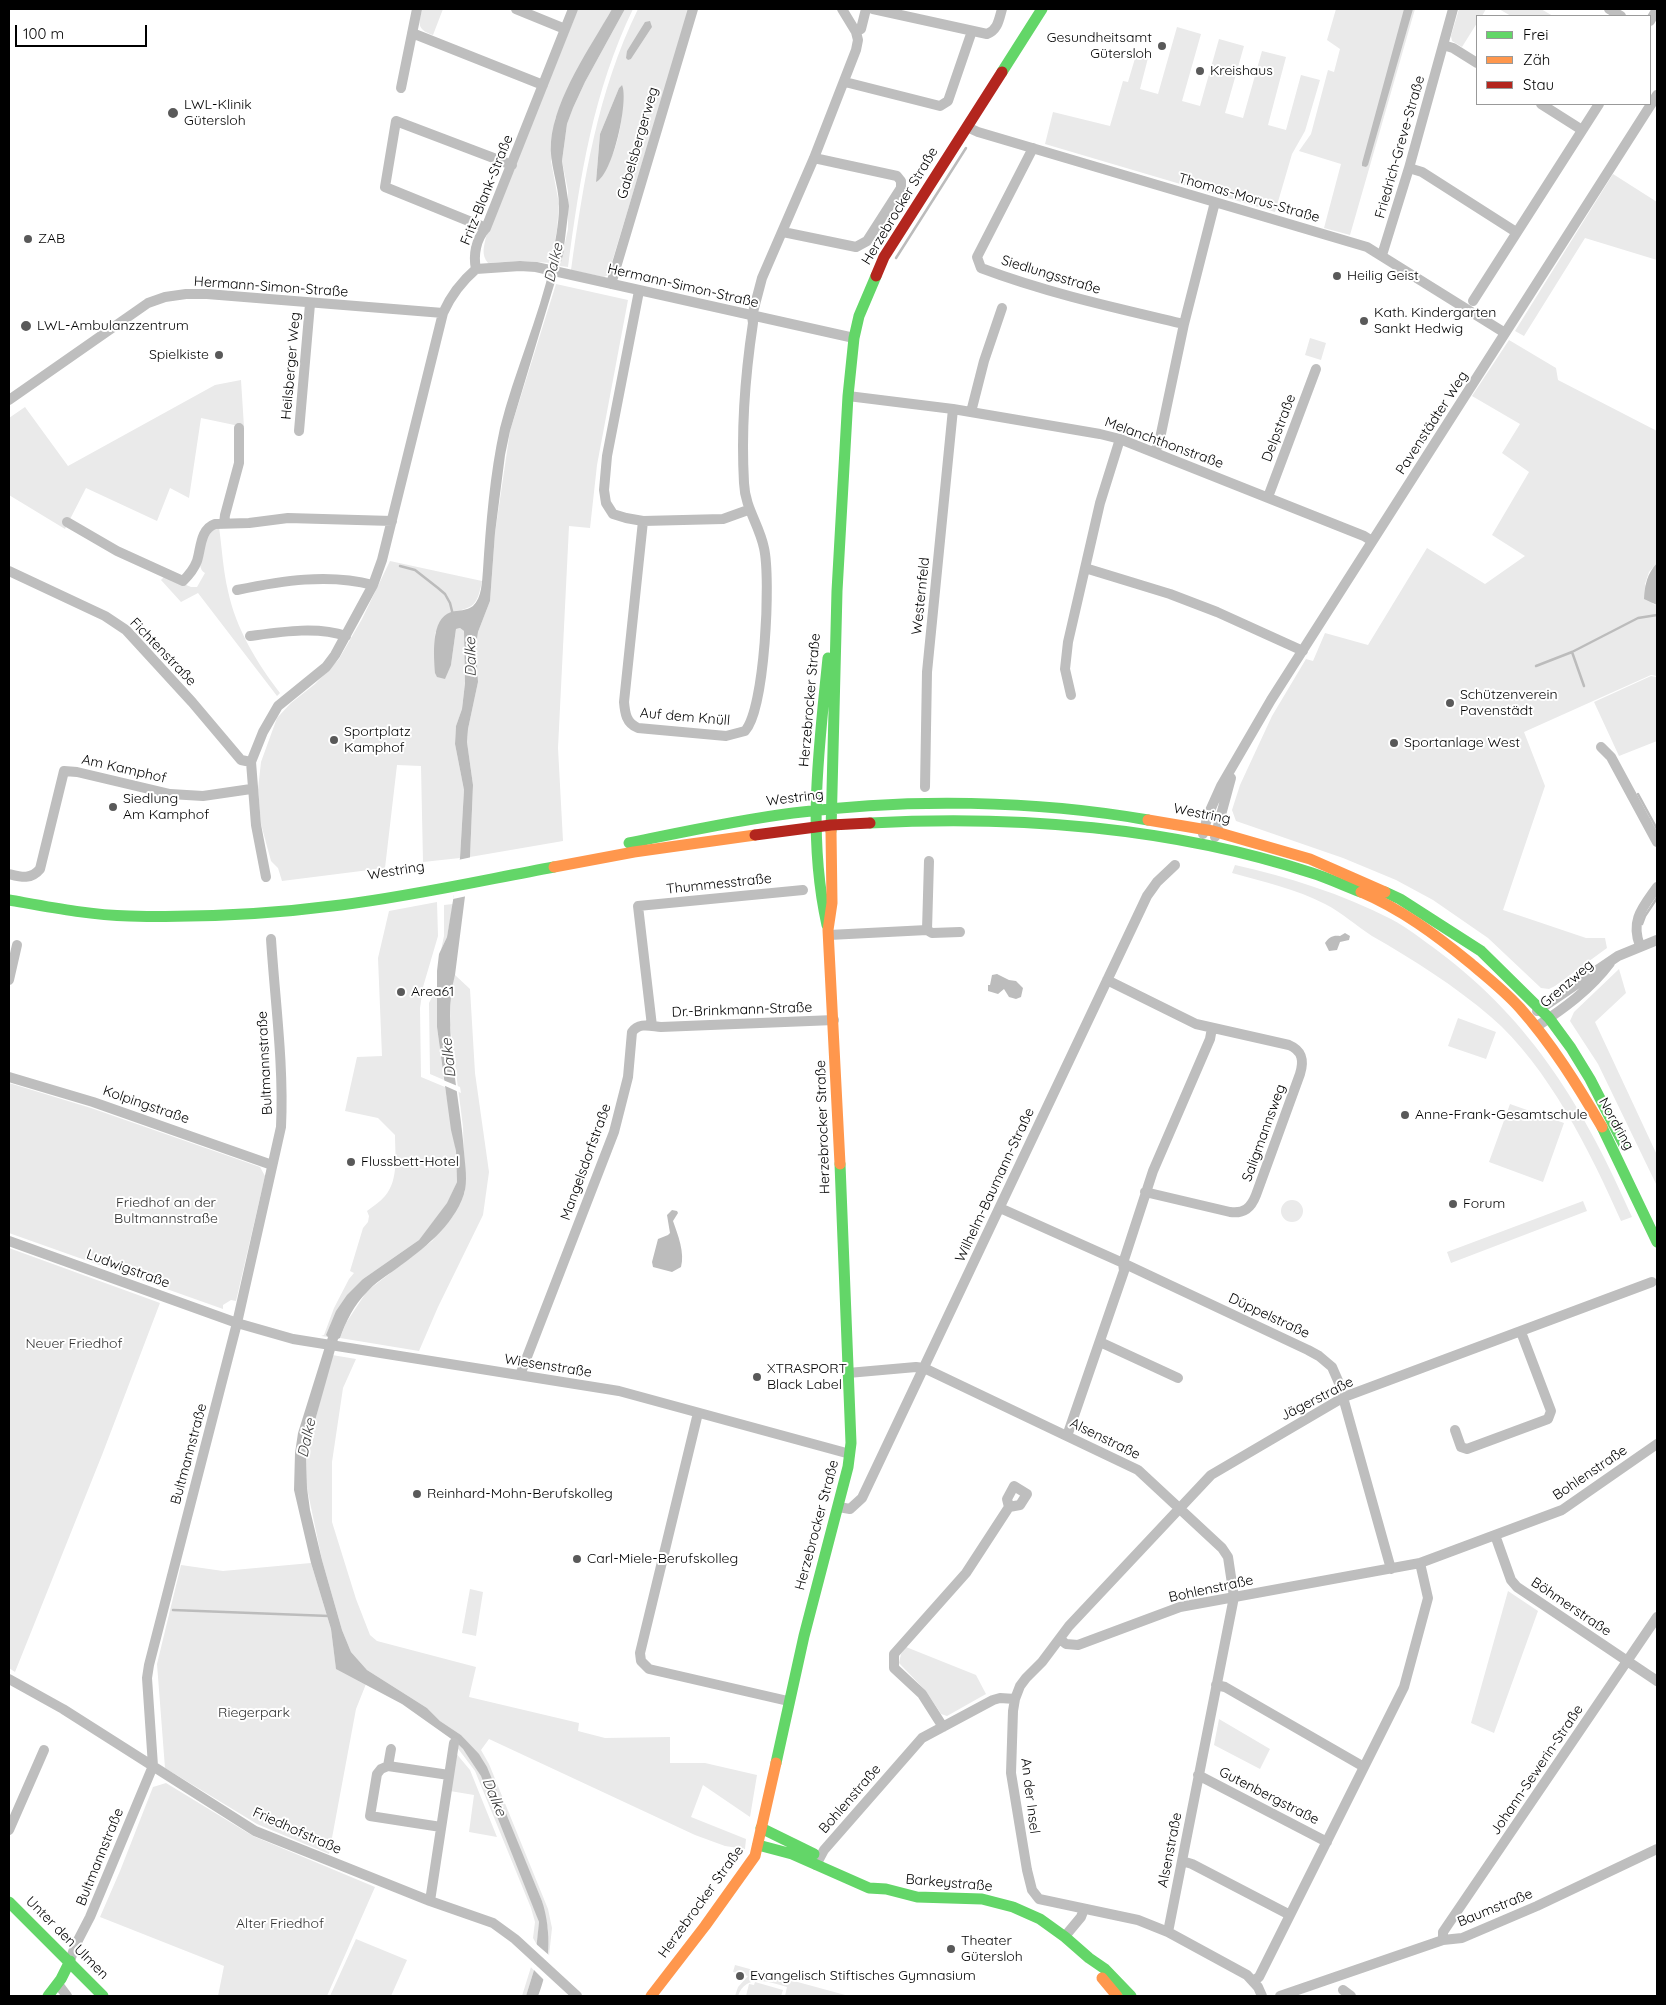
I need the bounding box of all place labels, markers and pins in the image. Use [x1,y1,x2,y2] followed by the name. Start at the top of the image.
[1047,30,1152,62] place label: Gesundheitsamt Gütersloh
[1156,40,1168,52] marker: Gesundheitsamt Gütersloh
[1210,63,1273,79] place label: Kreishaus
[1194,65,1206,77] marker: Kreishaus
[184,97,252,130] place label: LWL-Klinik Gütersloh
[166,106,180,120] marker: LWL-Klinik Gütersloh
[38,231,65,247] place label: ZAB
[22,233,34,245] marker: ZAB
[1347,268,1419,284] place label: Heilig Geist
[1331,270,1343,282] marker: Heilig Geist
[1374,305,1496,338] place label: Kath. Kindergarten Sankt Hedwig
[1358,315,1370,327] marker: Kath. Kindergarten Sankt Hedwig
[37,318,189,334] place label: LWL-Ambulanzzentrum
[19,319,33,333] marker: LWL-Ambulanzzentrum
[149,347,209,363] place label: Spielkiste
[213,349,225,361] marker: Spielkiste
[1460,687,1558,720] place label: Schützenverein Pavenstädt
[1444,697,1456,709] marker: Schützenverein Pavenstädt
[344,724,411,756] place label: Sportplatz Kamphof
[328,734,340,746] marker: Sportplatz Kamphof
[1404,735,1520,751] place label: Sportanlage West
[1388,737,1400,749] marker: Sportanlage West
[123,791,209,824] place label: Siedlung Am Kamphof
[107,801,119,813] marker: Siedlung Am Kamphof
[411,984,454,1000] place label: Area61
[395,986,407,998] marker: Area61
[1415,1107,1587,1123] place label: Anne-Frank-Gesamtschule
[1399,1109,1411,1121] marker: Anne-Frank-Gesamtschule
[361,1154,459,1170] place label: Flussbett-Hotel
[345,1156,357,1168] marker: Flussbett-Hotel
[1463,1196,1505,1212] place label: Forum
[1447,1198,1459,1210] marker: Forum
[767,1361,847,1394] place label: XTRASPORT Black Label
[751,1371,763,1383] marker: XTRASPORT Black Label
[427,1486,613,1502] place label: Reinhard-Mohn-Berufskolleg
[411,1488,423,1500] marker: Reinhard-Mohn-Berufskolleg
[587,1551,738,1567] place label: Carl-Miele-Berufskolleg
[571,1553,583,1565] marker: Carl-Miele-Berufskolleg
[961,1933,1023,1965] place label: Theater Gütersloh
[945,1943,957,1955] marker: Theater Gütersloh
[750,1968,976,1984] place label: Evangelisch Stiftisches Gymnasium
[734,1970,746,1982] marker: Evangelisch Stiftisches Gymnasium

